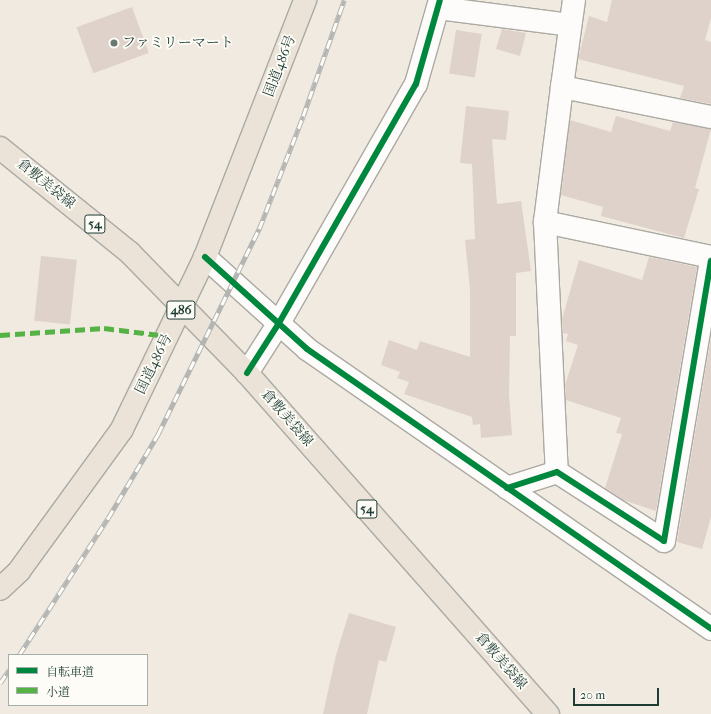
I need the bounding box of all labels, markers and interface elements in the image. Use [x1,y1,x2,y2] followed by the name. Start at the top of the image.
[261,33,299,99] street label: 国道486号
[122,35,234,51] place label: ファミリーマート
[109,38,119,48] marker: ファミリーマート
[14,155,78,213] street label: 倉敷美袋線
[84,213,106,235] road number: 54
[166,299,196,321] road number: 486
[132,331,176,397] street label: 国道486号
[258,386,316,450] street label: 倉敷美袋線
[356,498,378,520] road number: 54
[472,629,530,693] street label: 倉敷美袋線
[8,654,148,706] legend
[46,665,94,679] text: 自転車道
[575,680,661,706] scale bar
[46,685,70,699] text: 小道
[580,688,605,702] text: 20 m

